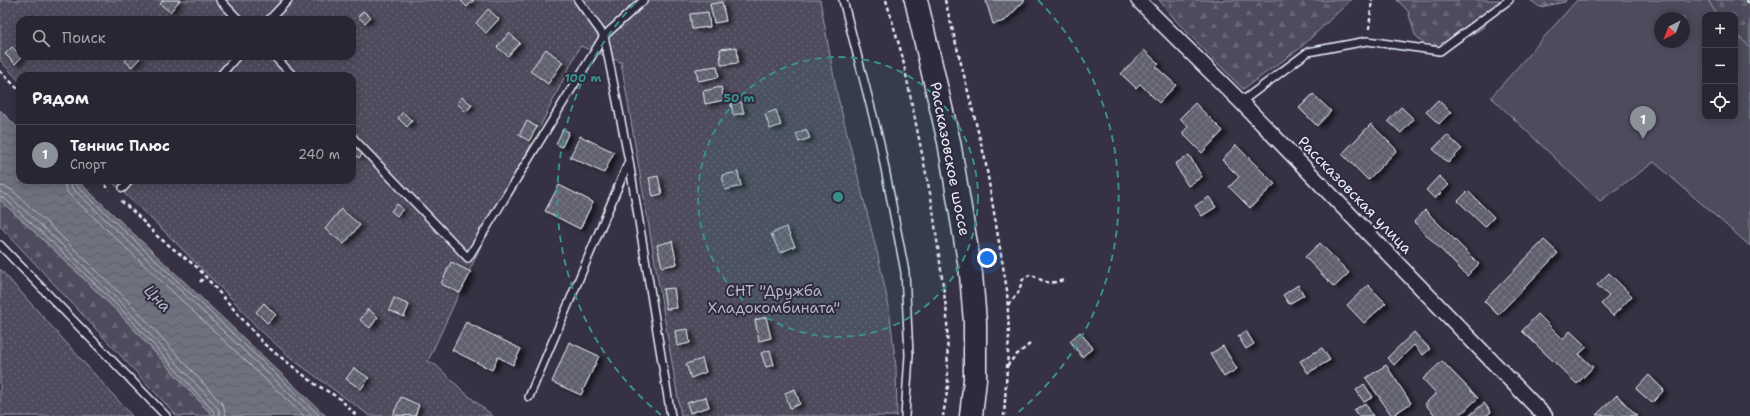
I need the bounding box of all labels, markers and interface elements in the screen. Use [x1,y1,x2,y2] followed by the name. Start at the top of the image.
[1654,12,1690,48] north arrow
[1702,12,1738,120] map controls
[1702,12,1738,48] button: +
[16,16,356,60] search box
[30,27,52,49] icon: search
[62,28,106,48] text: Поиск
[1702,48,1738,84] button: −
[565,70,602,86] text: 100 m
[925,80,975,238] street label: Рассказовское шоссе
[1702,84,1738,120] button: locate
[32,87,89,109] text: Рядом
[724,90,755,106] text: 50 m
[1630,106,1656,139] pin: 1
[1293,132,1417,259] street label: Рассказовская улица
[70,136,170,156] text: Теннис Плюс
[42,146,48,163] text: 1
[298,146,340,163] text: 240 m
[70,156,106,173] text: Спорт
[831,190,845,204] centre of rings
[977,248,997,268] your location
[139,280,176,317] water label: Цна
[708,281,840,318] park label: СНТ "Дружба Хладокомбината"

